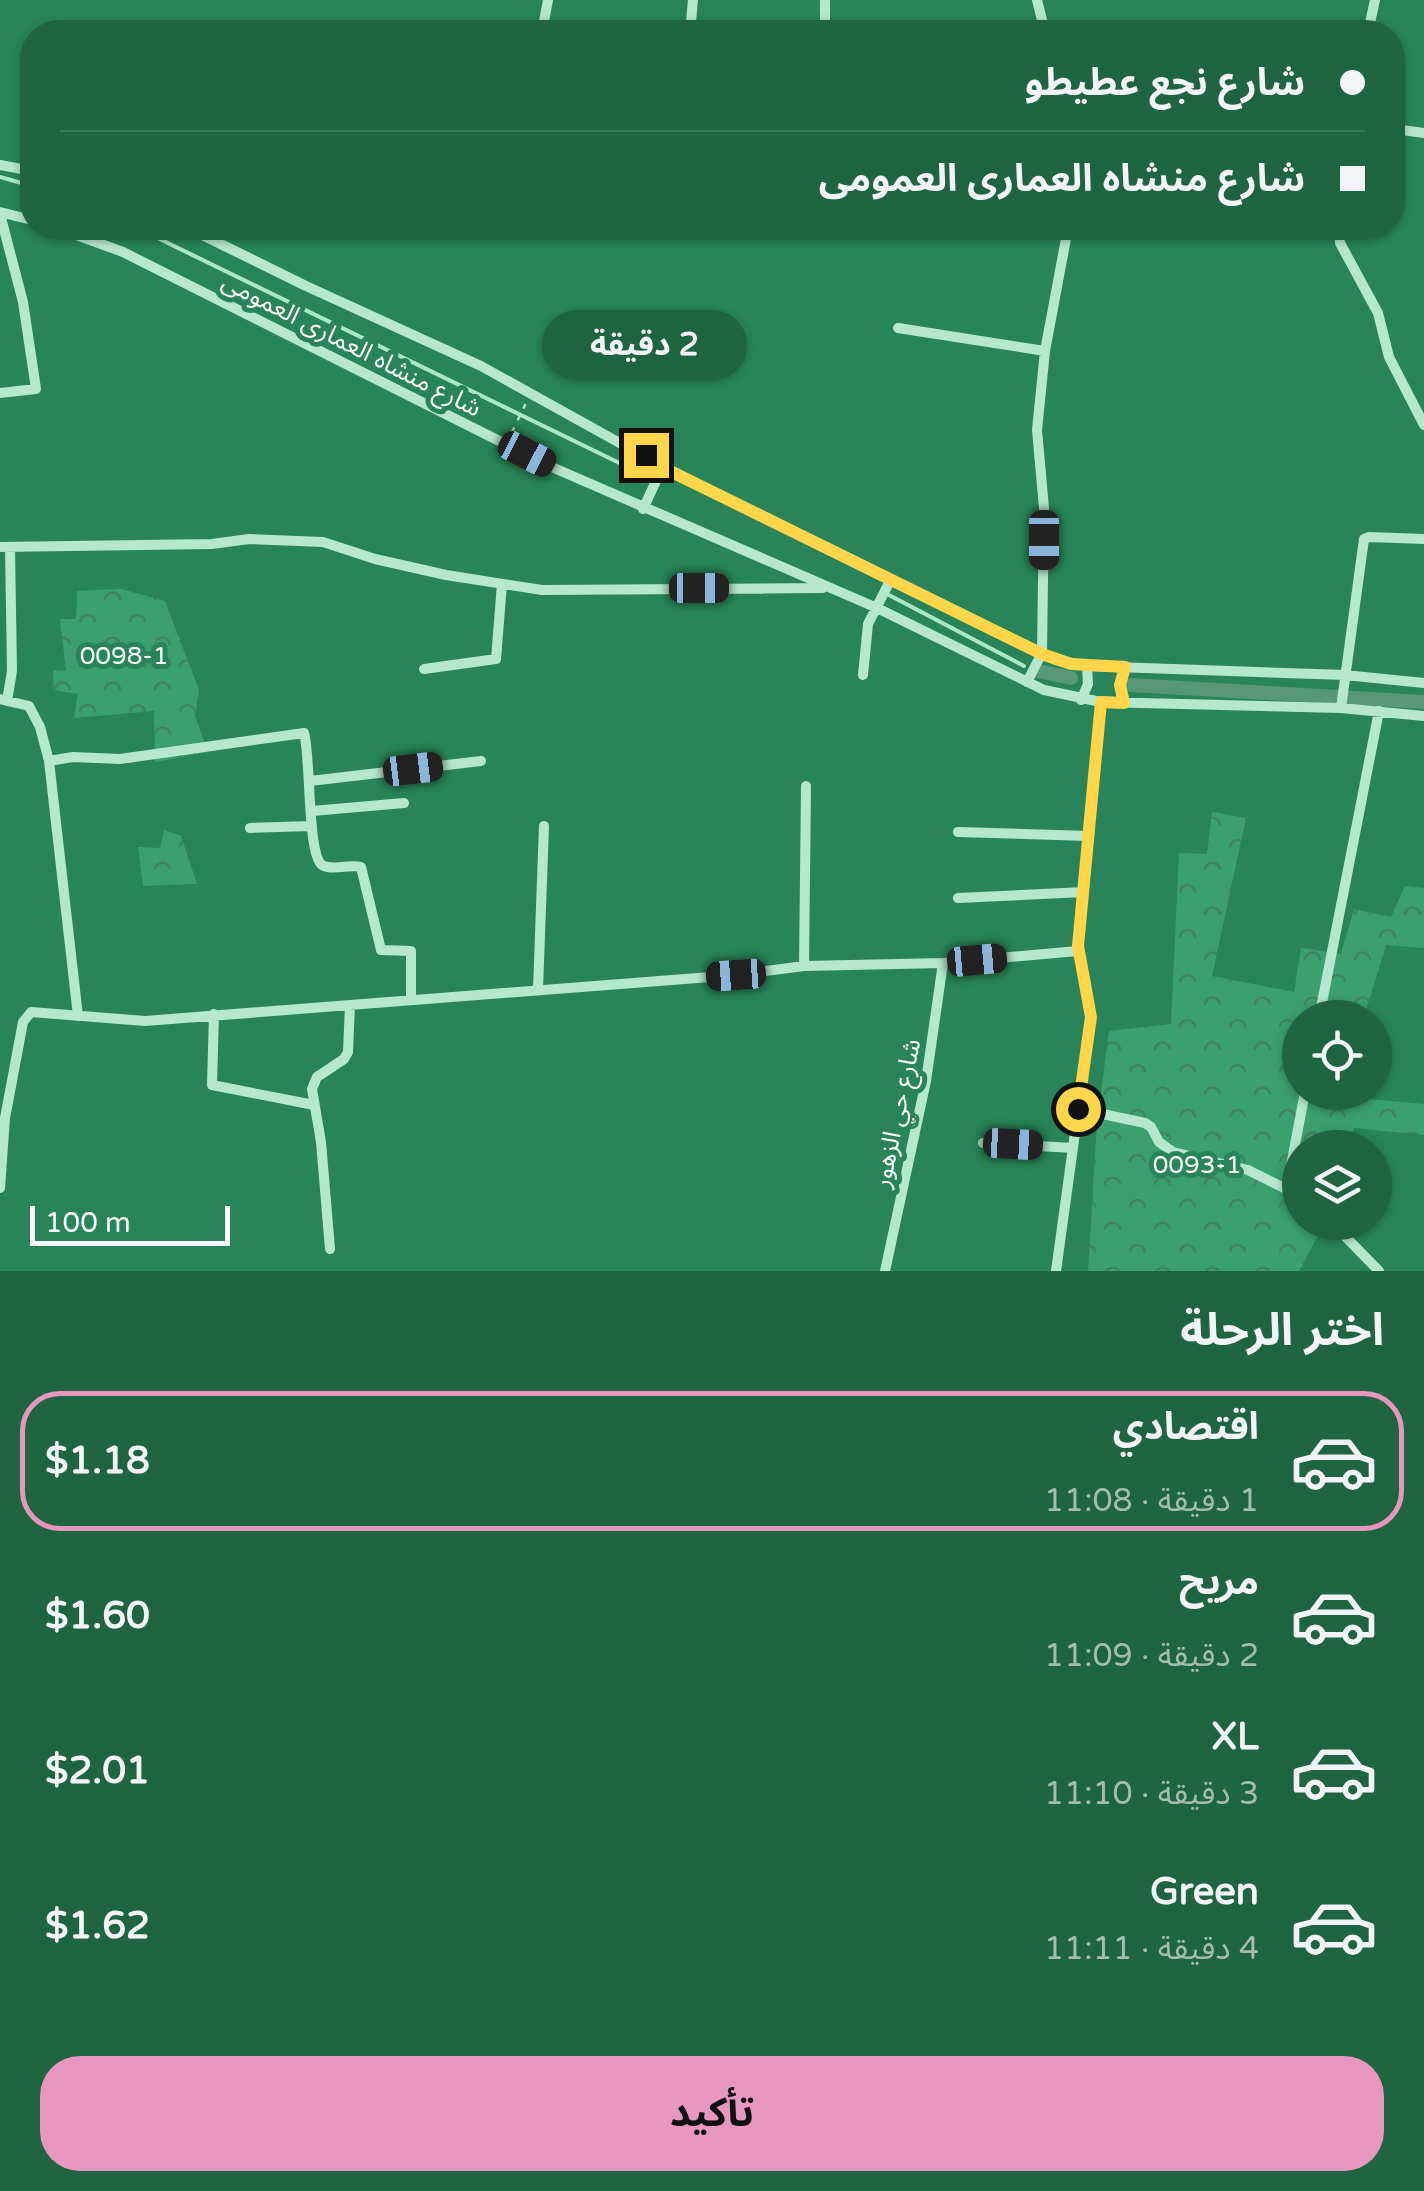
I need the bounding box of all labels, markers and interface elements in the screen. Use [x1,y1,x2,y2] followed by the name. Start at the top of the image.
[1025,60,1305,106] text: شارع نجع عطيطو
[819,156,1305,202] text: شارع منشاه العمارى العمومى
[215,266,486,426] street label: شارع منشاه العمارى العمومى
[544,310,748,380] callout: 2 دقيقة
[590,326,699,364] text: 2 دقيقة
[493,427,561,481] car
[624,433,669,478] route end
[1029,510,1059,570] car
[669,573,729,603] car
[80,641,168,671] park label: 0098-1
[381,750,445,788] car
[946,942,1008,978] car
[705,958,767,992] car
[1282,1000,1392,1240] map controls
[1282,1000,1392,1110] button: locate
[866,1036,931,1192] street label: شارع حي الزهور
[1056,1087,1101,1132] route start
[982,1127,1044,1161] car
[1282,1130,1392,1240] button: layers
[1153,1150,1241,1180] park label: 0093-1
[30,1201,230,1246] scale bar
[45,1206,131,1240] text: 100 m
[1180,1304,1384,1358] text: اختر الرحلة
[1113,1404,1259,1450] text: اقتصادي
[1289,1416,1379,1506] icon: car
[45,1438,150,1484] text: $1.18
[1044,1482,1259,1520] text: 1 دقيقة · 11:08
[1179,1559,1259,1605] text: مريح
[1289,1571,1379,1661] icon: car
[45,1593,150,1639] text: $1.60
[1044,1637,1259,1675] text: 2 دقيقة · 11:09
[1212,1714,1259,1760] text: XL
[1289,1726,1379,1816] icon: car
[45,1748,150,1794] text: $2.01
[1044,1775,1259,1813] text: 3 دقيقة · 11:10
[1150,1869,1259,1915] text: Green
[1289,1881,1379,1971] icon: car
[45,1903,150,1949] text: $1.62
[1044,1930,1259,1968] text: 4 دقيقة · 11:11
[40,2056,1384,2171] button: تأكيد

